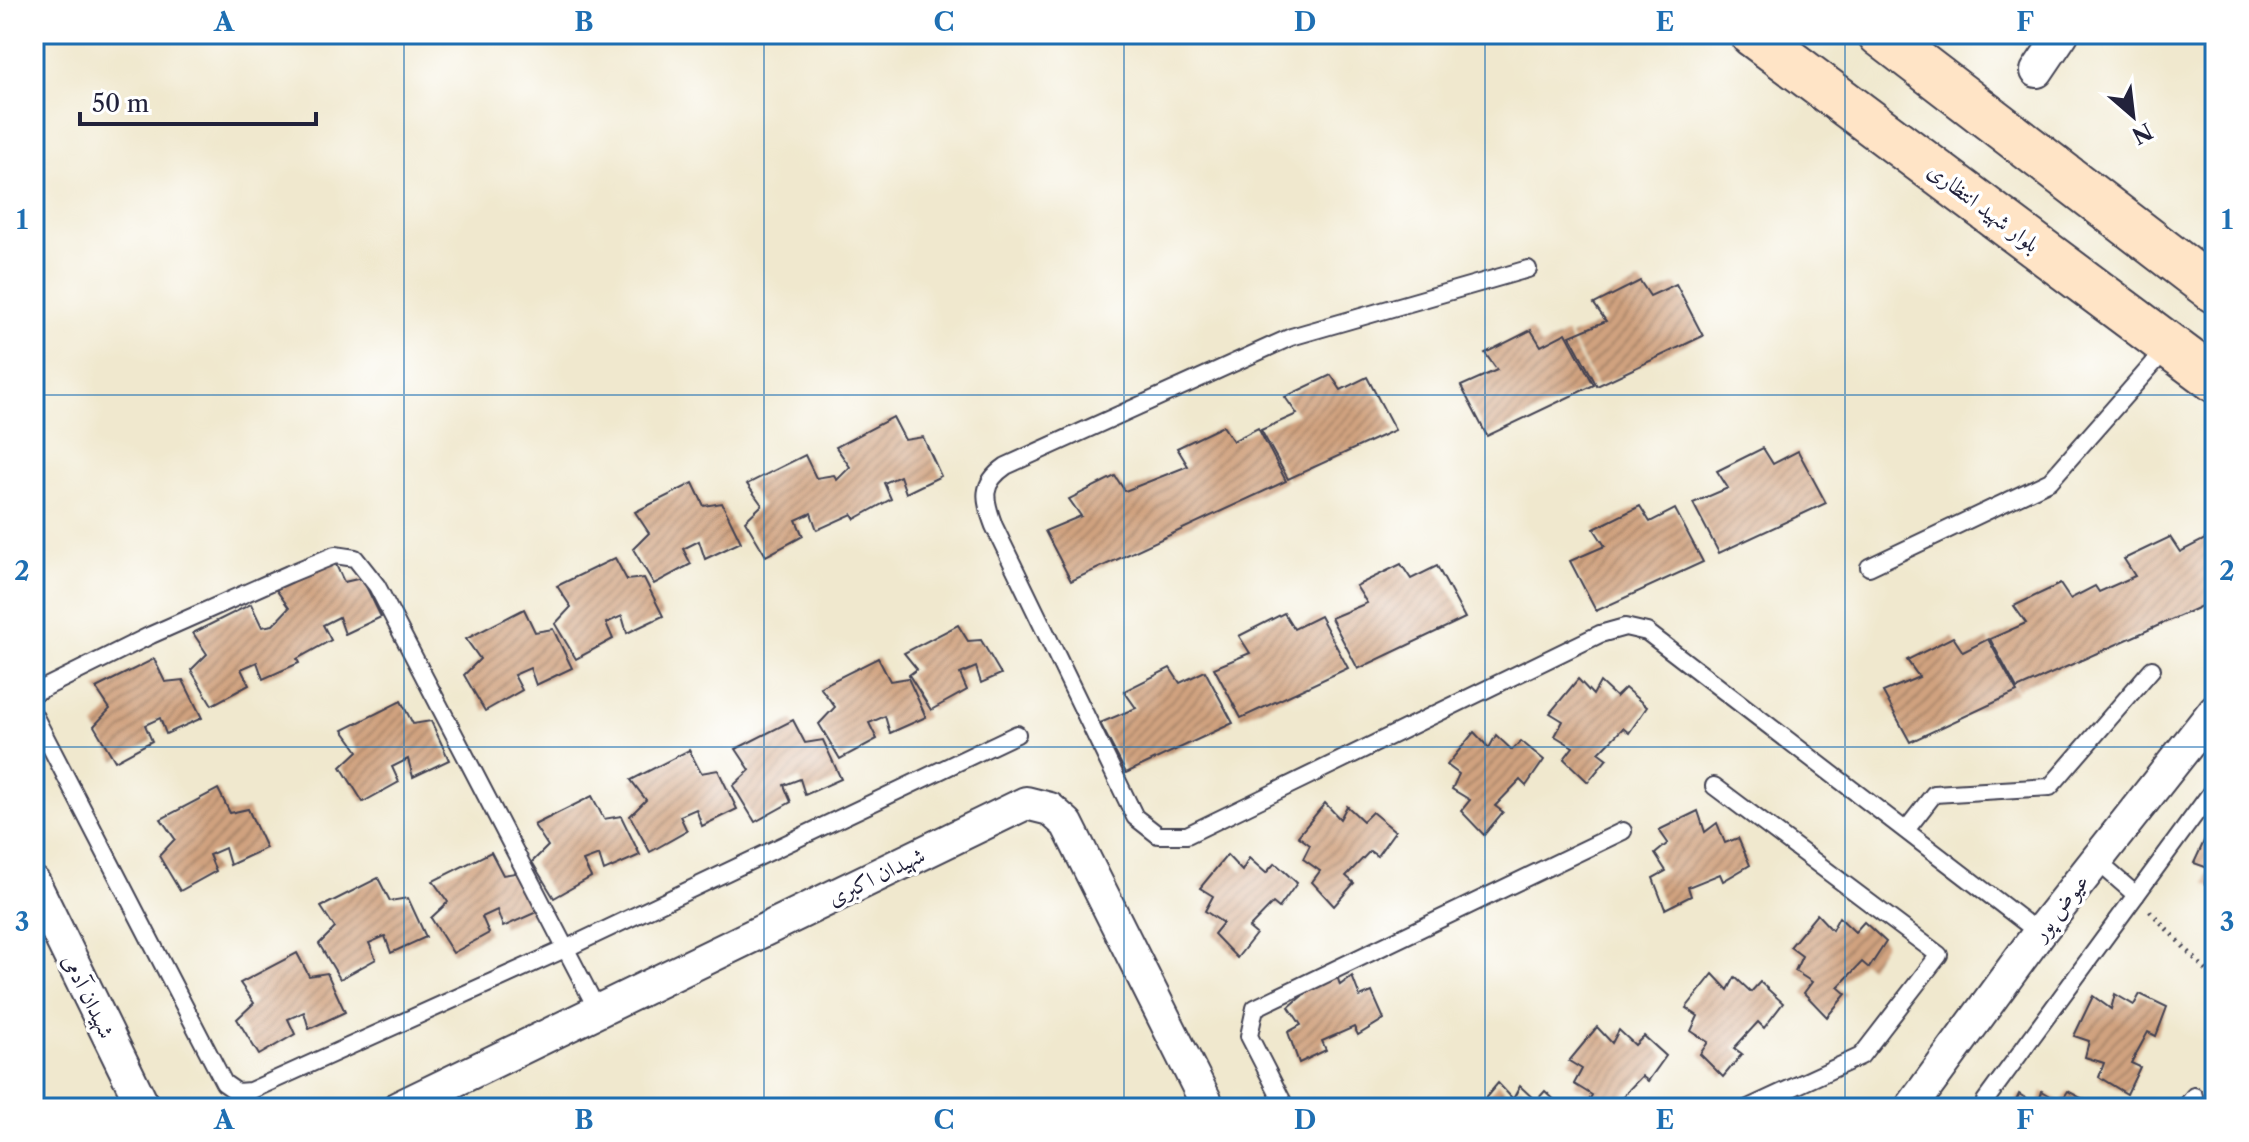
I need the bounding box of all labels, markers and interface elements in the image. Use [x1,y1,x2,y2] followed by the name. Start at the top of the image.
[213,6,235,38] text: A
[574,6,594,38] text: B
[934,6,954,38] text: C
[1294,6,1316,38] text: D
[1656,6,1674,38] text: E
[2016,6,2034,38] text: F
[80,76,316,126] scale bar
[2093,76,2173,156] north arrow
[92,89,149,118] text: 50 m
[2127,117,2157,150] text: N
[1922,157,2045,259] street label: بلوار شهید انتظاری
[16,204,28,236] text: 1
[2221,204,2233,236] text: 1
[14,555,30,587] text: 2
[2219,555,2235,587] text: 2
[823,841,930,912] street label: شهیدان اکبری
[2025,869,2097,949] street label: عیوض پور
[15,906,29,938] text: 3
[2220,906,2234,938] text: 3
[56,950,120,1043] street label: شهیدان آدمی
[213,1104,235,1136] text: A
[574,1104,594,1136] text: B
[934,1104,954,1136] text: C
[1294,1104,1316,1136] text: D
[1656,1104,1674,1136] text: E
[2016,1104,2034,1136] text: F

